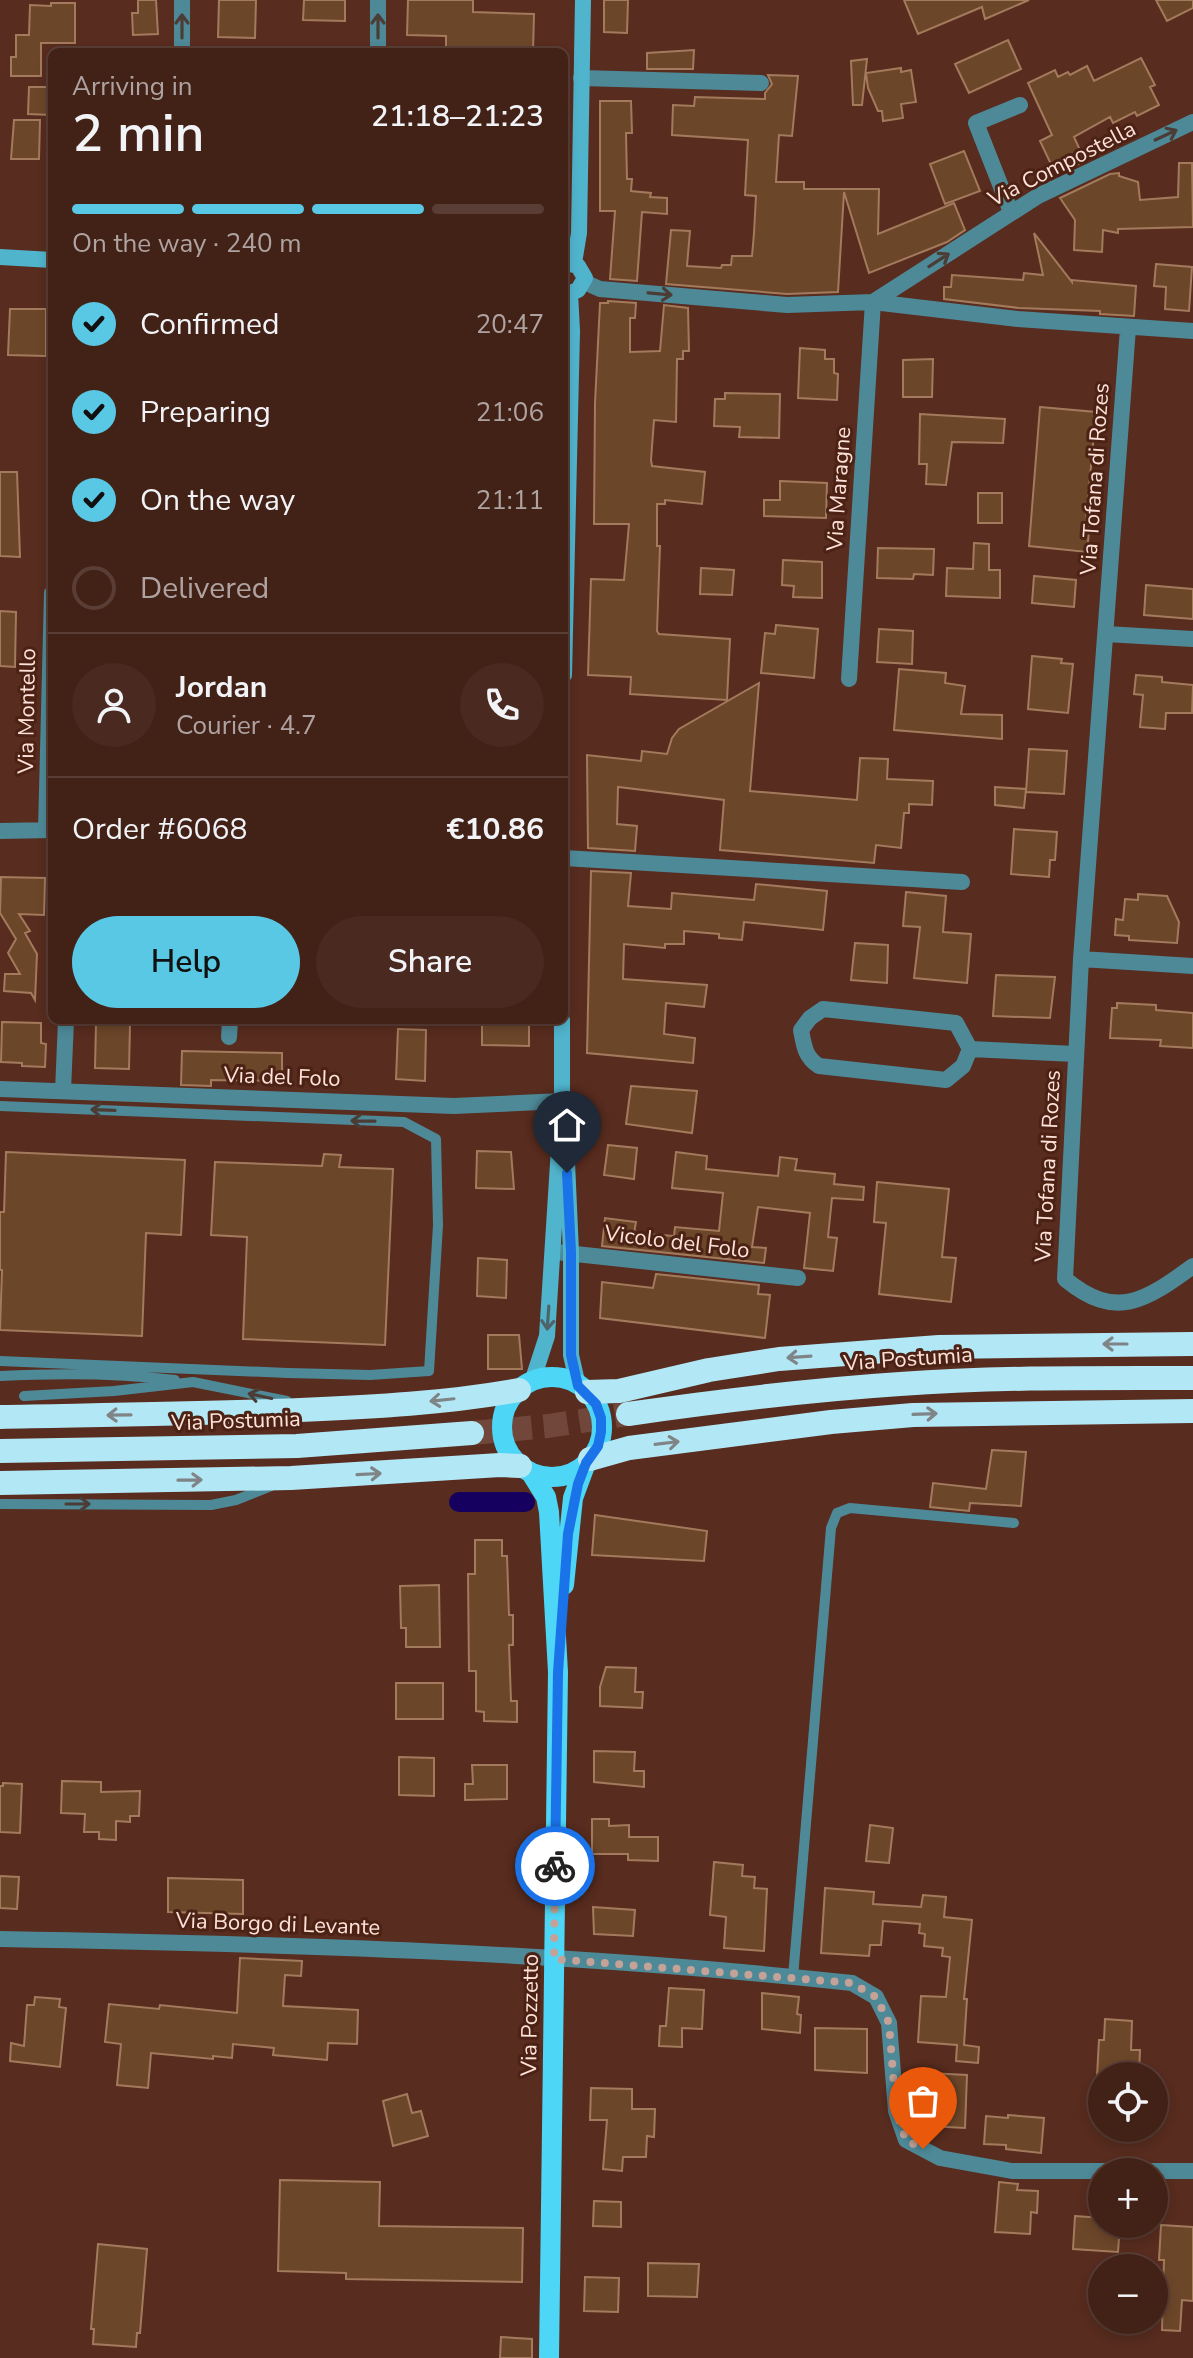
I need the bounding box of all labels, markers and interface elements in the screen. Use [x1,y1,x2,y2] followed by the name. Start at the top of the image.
[174,13,190,40] one-way arrow
[370,13,386,40] one-way arrow
[72,69,193,104] text: Arriving in
[371,96,544,137] text: 21:18–21:23
[72,98,205,169] text: 2 min
[982,114,1141,215] street label: Via Compostella
[1154,127,1178,142] one-way arrow
[72,226,301,261] text: On the way · 240 m
[927,251,949,268] one-way arrow
[646,287,673,302] one-way arrow
[72,302,116,346] icon: check
[140,304,280,345] text: Confirmed
[476,307,544,342] text: 20:47
[1073,382,1117,577] street label: Via Tofana di Rozes
[72,390,116,434] icon: check
[140,392,271,433] text: Preparing
[476,395,544,430] text: 21:06
[820,426,858,553] street label: Via Maragne
[72,478,116,522] icon: check
[140,480,295,521] text: On the way
[476,483,544,518] text: 21:11
[140,568,269,609] text: Delivered
[11,648,43,775] street label: Via Montello
[72,663,156,747] button: person
[460,663,544,747] button: phone
[176,667,267,708] text: Jordan
[176,708,317,743] text: Courier · 4.7
[72,809,247,850] text: Order #6068
[447,809,544,850] text: €10.86
[72,916,300,1008] button: Help
[316,916,544,1008] button: Share
[222,1060,341,1094] street label: Via del Folo
[1028,1069,1068,1264] street label: Via Tofana di Rozes
[533,1091,601,1173] pin
[90,1103,117,1118] one-way arrow
[545,1103,589,1147] icon: home
[350,1113,377,1129] one-way arrow
[602,1218,751,1266] street label: Vicolo del Folo
[540,1304,555,1331] one-way arrow
[1102,1336,1129,1352] one-way arrow
[841,1340,974,1379] street label: Via Postumia
[786,1350,813,1365] one-way arrow
[247,1388,273,1403] one-way arrow
[429,1393,456,1408] one-way arrow
[170,1404,301,1438] street label: Via Postumia
[106,1407,133,1423] one-way arrow
[911,1407,938,1422] one-way arrow
[653,1435,679,1450] one-way arrow
[355,1467,382,1482] one-way arrow
[176,1473,203,1488] one-way arrow
[64,1497,91,1512] one-way arrow
[515,1826,595,1906] courier
[533,1844,577,1888] icon: bike
[174,1905,381,1943] street label: Via Borgo di Levante
[514,1954,546,2077] street label: Via Pozzetto
[1088,2062,1168,2334] map controls
[1088,2062,1168,2142] button: locate
[889,2067,957,2149] pin
[901,2079,945,2123] icon: bag
[1088,2158,1168,2238] button: +
[1088,2254,1168,2334] button: −

